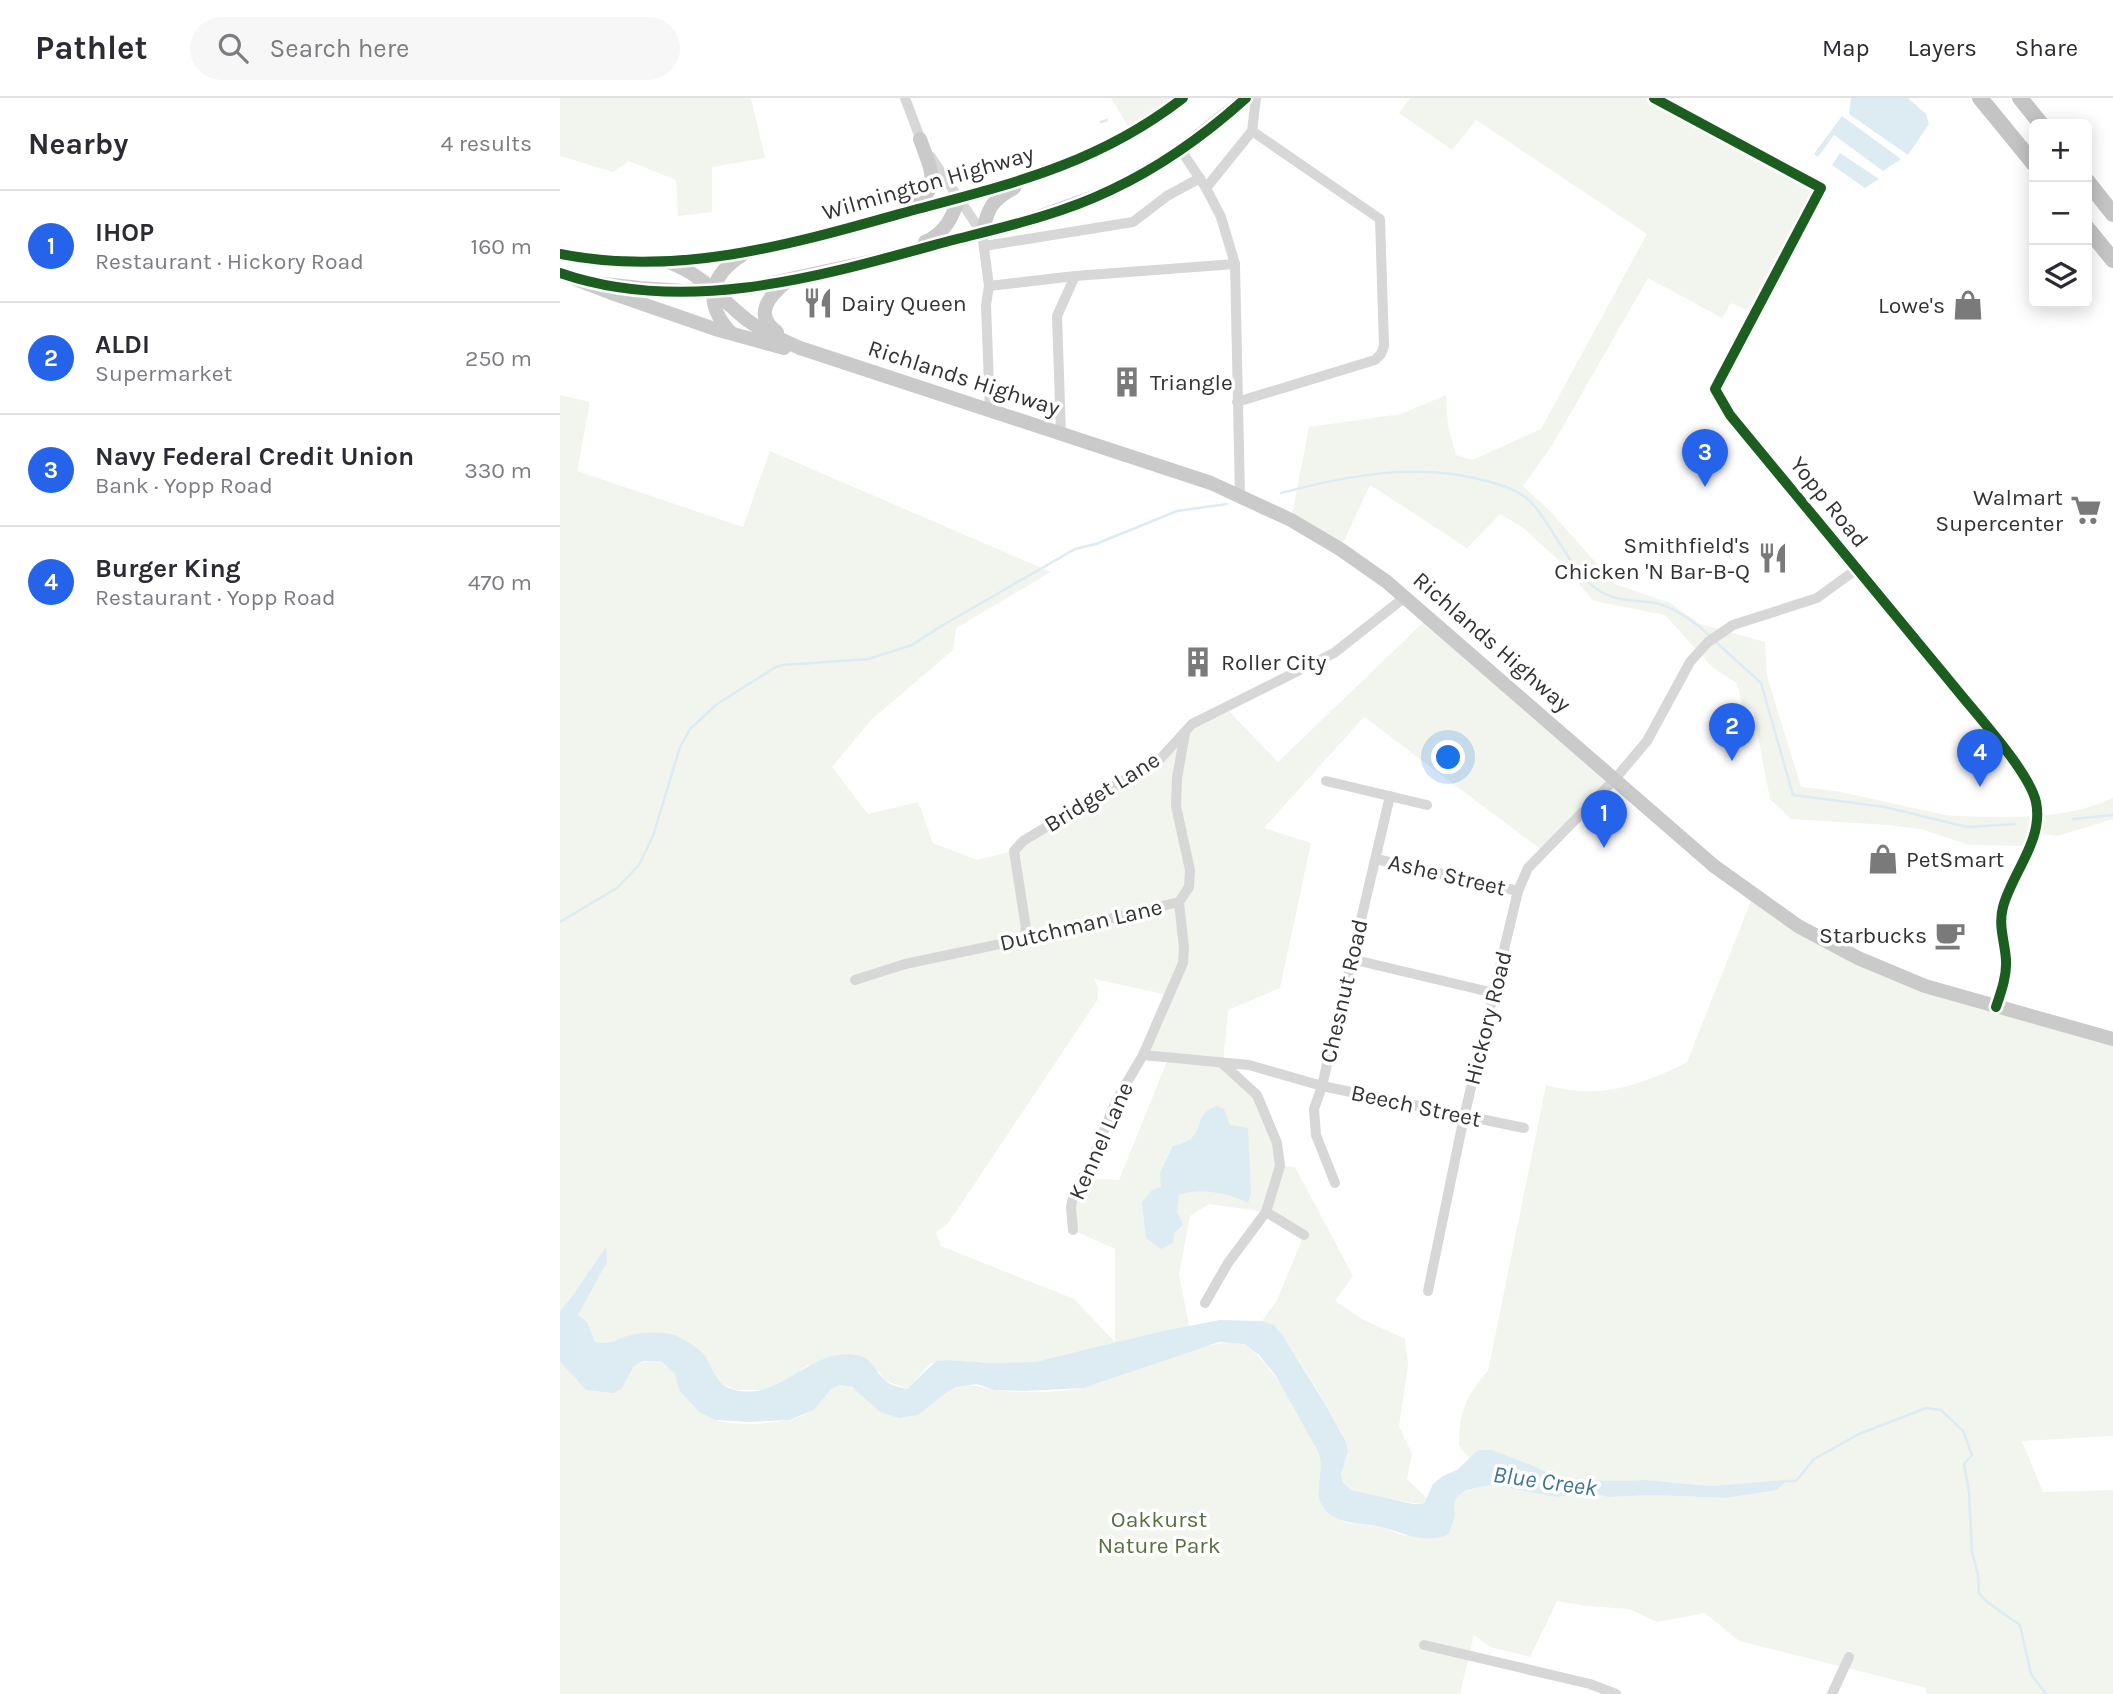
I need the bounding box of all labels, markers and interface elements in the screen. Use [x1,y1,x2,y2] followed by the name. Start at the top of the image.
[190,17,680,80] search box
[35,29,148,67] text: Pathlet
[214,29,252,67] icon: search
[270,33,409,64] text: Search here
[1822,34,1870,62] text: Map
[1908,34,1977,62] text: Layers
[2015,34,2078,62] text: Share
[2029,119,2092,308] map controls
[2029,119,2092,182] button: +
[28,126,128,162] text: Nearby
[440,130,532,157] text: 4 results
[819,140,1037,226] street label: Wilmington Highway
[2029,182,2092,245] button: −
[95,217,154,248] text: IHOP
[47,233,55,260] text: 1
[471,233,532,260] text: 160 m
[2029,245,2092,308] button: layers
[95,248,364,275] text: Restaurant · Hickory Road
[801,286,835,320] restaurant icon: Dairy Queen
[1951,288,1985,322] shop icon: Lowe's
[841,290,967,317] place label: Dairy Queen
[1878,292,1945,319] place label: Lowe's
[95,329,150,360] text: ALDI
[865,334,1064,422] street label: Richlands Highway
[44,345,58,372] text: 2
[465,345,532,372] text: 250 m
[95,360,232,387] text: Supermarket
[1110,365,1144,399] building icon: Triangle
[1150,369,1233,396] place label: Triangle
[1682,429,1728,487] pin: 3
[95,441,414,472] text: Navy Federal Credit Union
[1784,451,1874,553] street label: Yopp Road
[44,457,58,484] text: 3
[464,457,532,484] text: 330 m
[95,472,273,499] text: Bank · Yopp Road
[1935,484,2064,537] place label: Walmart Supercenter
[2069,493,2103,527] supermarket icon: Walmart Supercenter
[1554,532,1750,585] place label: Smithfield's Chicken 'N Bar-B-Q
[1756,541,1790,575] restaurant icon: Smithfield's Chicken 'N Bar-B-Q
[95,553,241,584] text: Burger King
[1408,566,1577,718] street label: Richlands Highway
[44,569,58,596] text: 4
[468,569,532,596] text: 470 m
[95,584,336,611] text: Restaurant · Yopp Road
[1181,645,1215,679] building icon: Roller City
[1221,649,1327,676] place label: Roller City
[1709,703,1755,761] pin: 2
[1957,729,2003,787] pin: 4
[1431,740,1465,774] your location
[1039,746,1165,838] street label: Bridget Lane
[1581,790,1627,848] pin: 1
[1866,842,1900,876] shop icon: PetSmart
[1906,846,2005,873] place label: PetSmart
[1386,848,1509,902] street label: Ashe Street
[997,893,1165,957] street label: Dutchman Lane
[1314,916,1374,1066] street label: Chesnut Road
[1933,918,1967,952] cafe icon: Starbucks
[1819,922,1927,949] place label: Starbucks
[1458,948,1518,1088] street label: Hickory Road
[1063,1078,1139,1204] street label: Kennel Lane
[1349,1079,1484,1133] street label: Beech Street
[1491,1460,1600,1502] water label: Blue Creek
[1097,1506,1221,1559] park label: Oakkurst Nature Park

